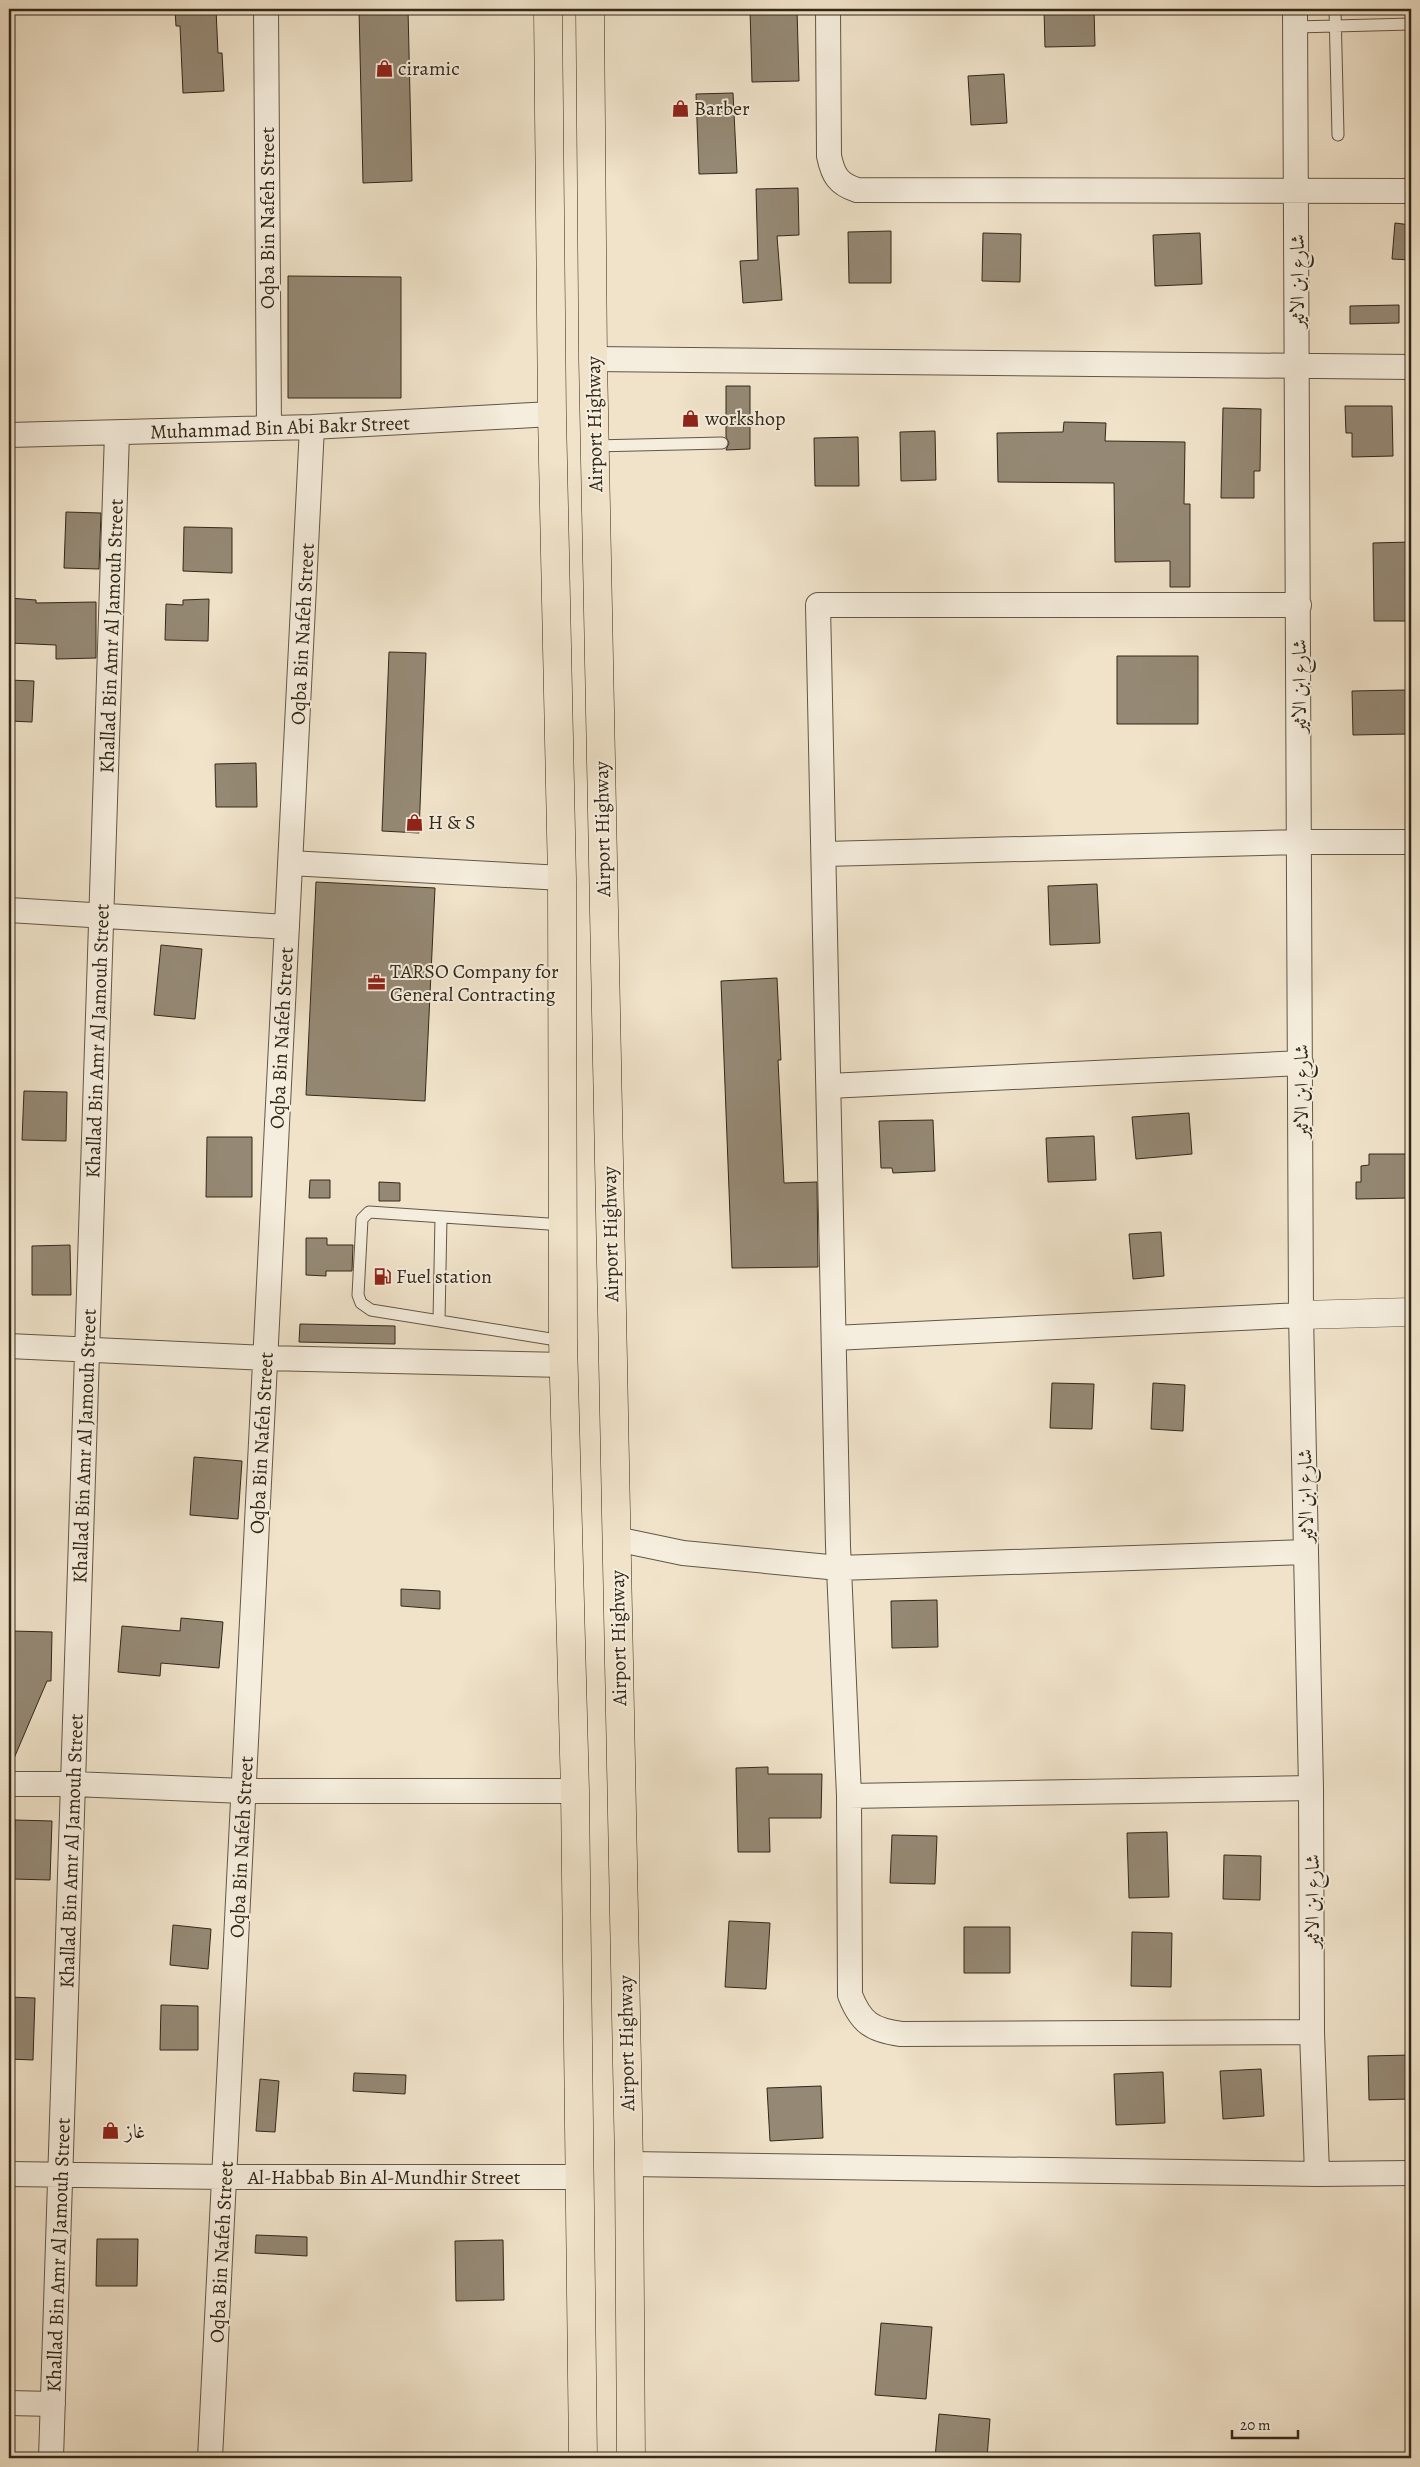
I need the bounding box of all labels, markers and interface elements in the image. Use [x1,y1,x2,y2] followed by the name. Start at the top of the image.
[398,55,460,82] place label: ciramic
[374,58,394,78] shop icon: ciramic
[694,95,750,122] place label: Barber
[670,98,690,118] shop icon: Barber
[254,126,281,309] street label: Oqba Bin Nafeh Street
[1284,234,1315,330] street label: شارع ابن الاثير
[580,355,609,493] street label: Airport Highway
[704,405,786,432] place label: workshop
[681,408,701,428] shop icon: workshop
[150,409,411,446] street label: Muhammad Bin Abi Bakr Street
[93,498,130,774] street label: Khallad Bin Amr Al Jamouh Street
[284,542,321,726] street label: Oqba Bin Nafeh Street
[1286,639,1317,735] street label: شارع ابن الاثير
[588,760,617,898] street label: Airport Highway
[428,809,476,836] place label: H & S
[404,812,424,832] shop icon: H & S
[79,903,116,1179] street label: Khallad Bin Amr Al Jamouh Street
[263,946,300,1130] street label: Oqba Bin Nafeh Street
[390,958,559,1008] place label: TARSO Company for General Contracting
[366,973,386,993] office icon: TARSO Company for General Contracting
[1288,1044,1319,1140] street label: شارع ابن الاثير
[596,1165,625,1303] street label: Airport Highway
[396,1263,492,1290] place label: Fuel station
[372,1266,392,1286] fuel station icon: Fuel station
[66,1308,103,1584] street label: Khallad Bin Amr Al Jamouh Street
[243,1351,280,1535] street label: Oqba Bin Nafeh Street
[1291,1449,1324,1545] street label: شارع ابن الاثير
[604,1569,633,1707] street label: Airport Highway
[53,1713,90,1989] street label: Khallad Bin Amr Al Jamouh Street
[223,1755,260,1939] street label: Oqba Bin Nafeh Street
[1299,1854,1330,1950] street label: شارع ابن الاثير
[612,1974,641,2112] street label: Airport Highway
[40,2117,77,2393] street label: Khallad Bin Amr Al Jamouh Street
[123,2118,145,2145] place label: غاز
[101,2121,121,2141] shop icon: غاز
[203,2160,240,2344] street label: Oqba Bin Nafeh Street
[247,2164,521,2191] street label: Al-Habbab Bin Al-Mundhir Street
[1232,2407,1299,2439] scale bar
[1240,2415,1271,2435] text: 20 m

